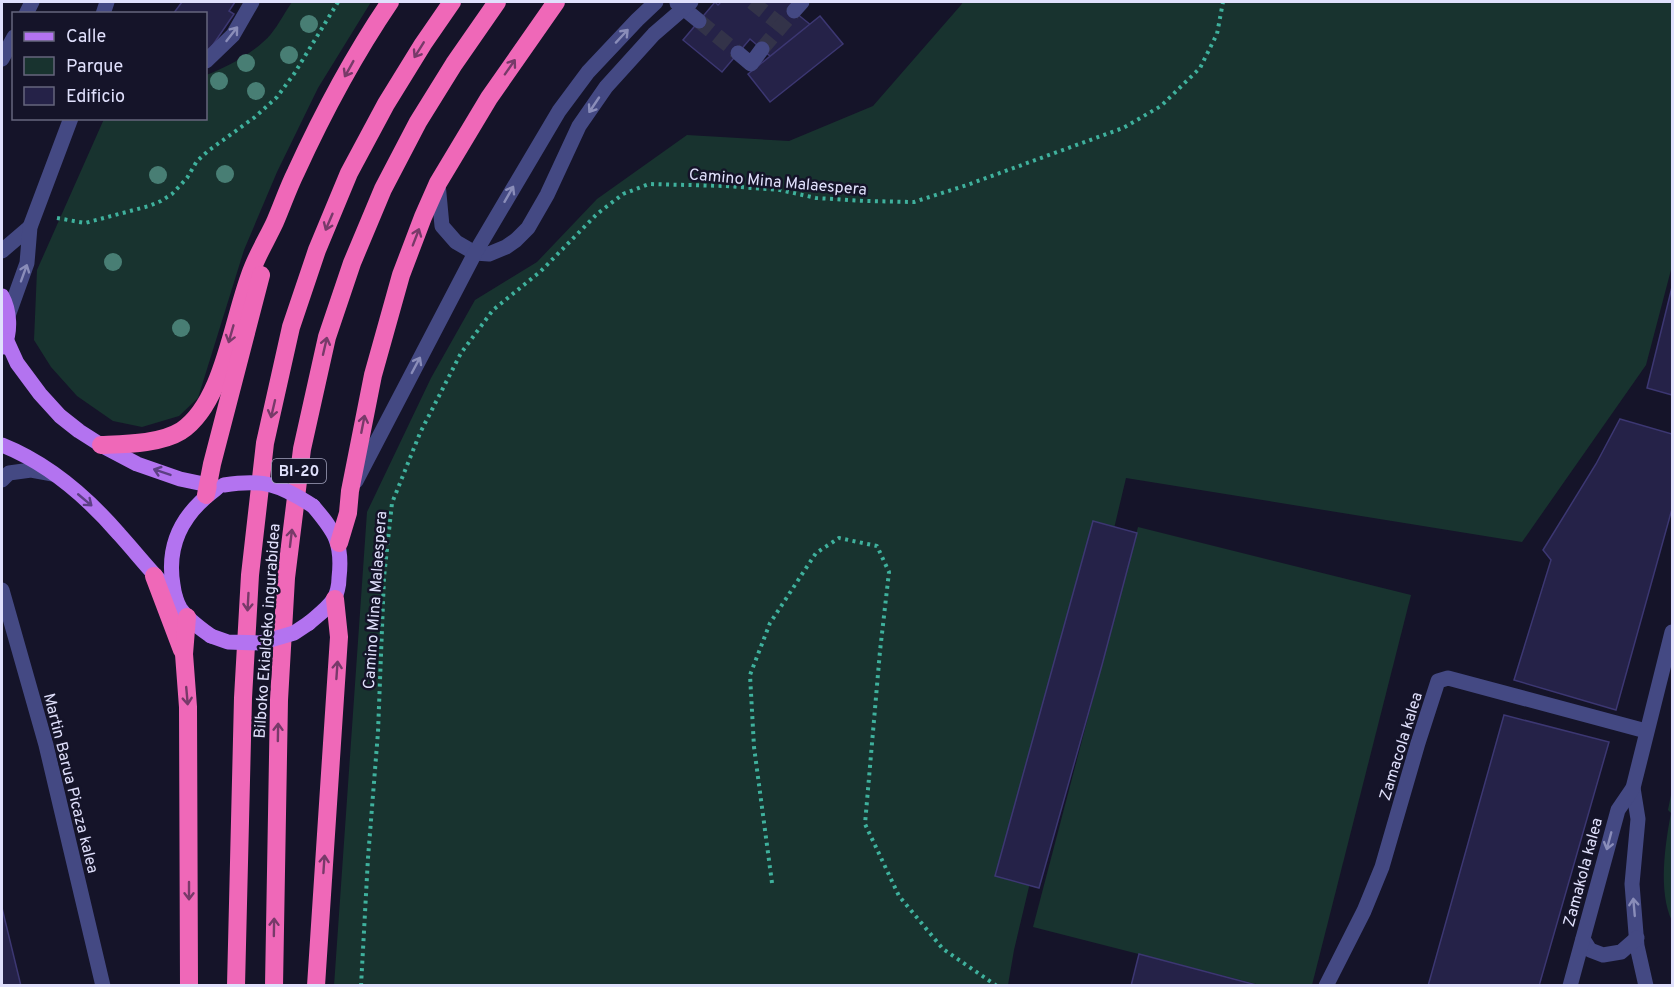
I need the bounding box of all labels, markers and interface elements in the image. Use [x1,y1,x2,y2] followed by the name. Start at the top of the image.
[12,12,207,120] legend
[66,26,106,49] text: Calle
[226,26,239,42] one-way arrow
[615,28,629,43] one-way arrow
[413,41,425,58] one-way arrow
[66,56,123,79] text: Parque
[343,60,355,77] one-way arrow
[504,60,516,76] one-way arrow
[66,86,125,109] text: Edificio
[587,96,599,113] one-way arrow
[688,165,868,201] street label: Camino Mina Malaespera
[504,186,516,203] one-way arrow
[323,213,334,231] one-way arrow
[411,228,422,247] one-way arrow
[19,264,30,283] one-way arrow
[225,324,236,343] one-way arrow
[319,336,331,355] one-way arrow
[411,357,422,375] one-way arrow
[267,399,278,418] one-way arrow
[358,415,369,435] one-way arrow
[272,459,326,483] road number: BI-20
[153,466,172,477] one-way arrow
[77,493,93,506] one-way arrow
[360,510,392,690] street label: Camino Mina Malaespera
[251,523,285,739] street label: Bilboko Ekialdeko ingurabidea
[286,528,297,548] one-way arrow
[243,592,254,612] one-way arrow
[332,660,343,680] one-way arrow
[182,685,193,705] one-way arrow
[1376,690,1428,803] street label: Zamacola kalea
[38,691,102,876] street label: Martin Barua Picaza kalea
[273,723,284,743] one-way arrow
[1560,816,1608,929] street label: Zamakola kalea
[1603,831,1615,850] one-way arrow
[318,855,329,875] one-way arrow
[183,880,195,900] one-way arrow
[1628,898,1639,918] one-way arrow
[268,918,280,938] one-way arrow

